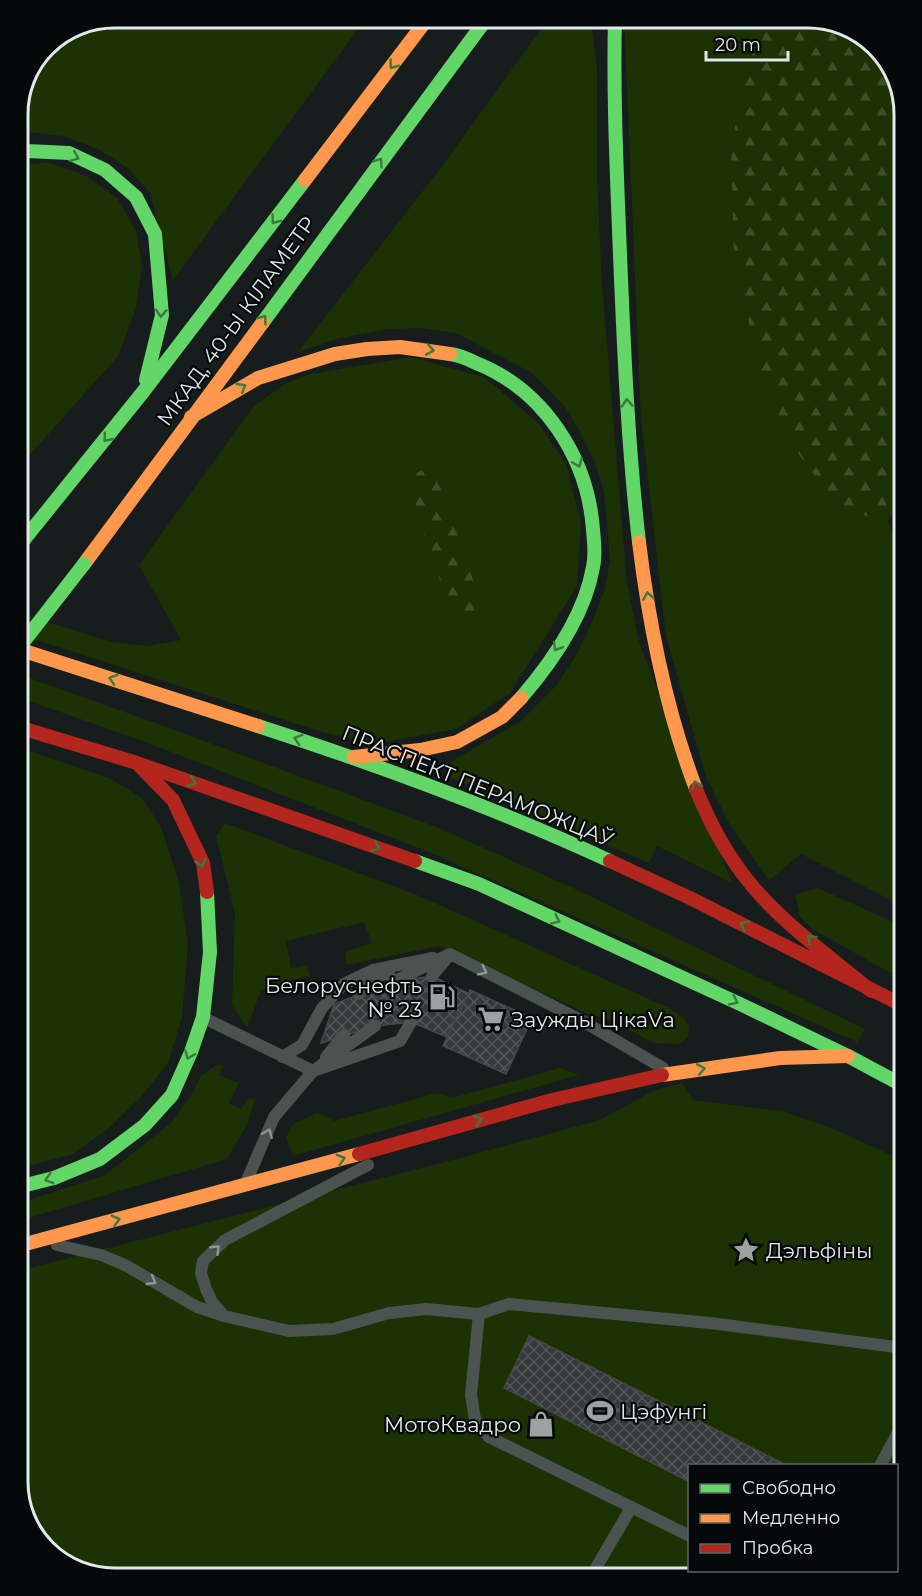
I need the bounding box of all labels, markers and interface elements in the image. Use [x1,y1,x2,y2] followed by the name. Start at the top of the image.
[706,24,788,62] scale bar
[715,34,761,56] text: 20 m
[389,58,400,69] one-way arrow
[69,150,80,162] one-way arrow
[372,158,383,169] one-way arrow
[152,211,320,431] street label: МКАД, 40-Ы КІЛАМЕТР
[271,213,282,224] one-way arrow
[155,308,168,318] one-way arrow
[256,315,267,326] one-way arrow
[424,343,434,356] one-way arrow
[236,383,246,395] one-way arrow
[620,398,633,407] one-way arrow
[103,431,114,442] one-way arrow
[571,457,583,468] one-way arrow
[642,592,655,602] one-way arrow
[553,641,564,651] one-way arrow
[108,674,119,686] one-way arrow
[339,720,618,852] street label: ПРАСПЕКТ ПЕРАМОЖЦАЎ
[293,734,304,746] one-way arrow
[186,775,197,788] one-way arrow
[691,780,704,791] one-way arrow
[370,840,380,853] one-way arrow
[194,858,207,868] one-way arrow
[550,912,561,924] one-way arrow
[739,921,750,933] one-way arrow
[807,935,817,946] one-way arrow
[477,964,488,975] one-way arrow
[265,973,422,1022] place label: Белоруснефть № 23
[427,982,457,1012] fuel station icon: Белоруснефть № 23
[727,994,738,1006] one-way arrow
[476,1004,506,1034] supermarket icon: Заужды ЦікаVа
[511,1007,675,1032] place label: Заужды ЦікаVа
[184,1048,196,1059] one-way arrow
[696,1063,705,1075] one-way arrow
[472,1115,483,1127] one-way arrow
[260,1128,272,1139] one-way arrow
[335,1154,346,1166] one-way arrow
[45,1172,55,1184] one-way arrow
[111,1215,121,1228] one-way arrow
[731,1235,761,1265] place icon: Дэльфіны
[766,1238,873,1263] place label: Дэльфіны
[209,1245,219,1256] one-way arrow
[146,1273,156,1285] one-way arrow
[585,1396,615,1426] sports icon: Цэфунгі
[620,1399,707,1424] place label: Цэфунгі
[526,1409,556,1439] shop icon: МотоКвадро
[384,1412,521,1437] place label: МотоКвадро
[688,1464,898,1572] legend
[742,1477,836,1499] text: Свободно
[742,1507,840,1529] text: Медленно
[742,1537,813,1559] text: Пробка

